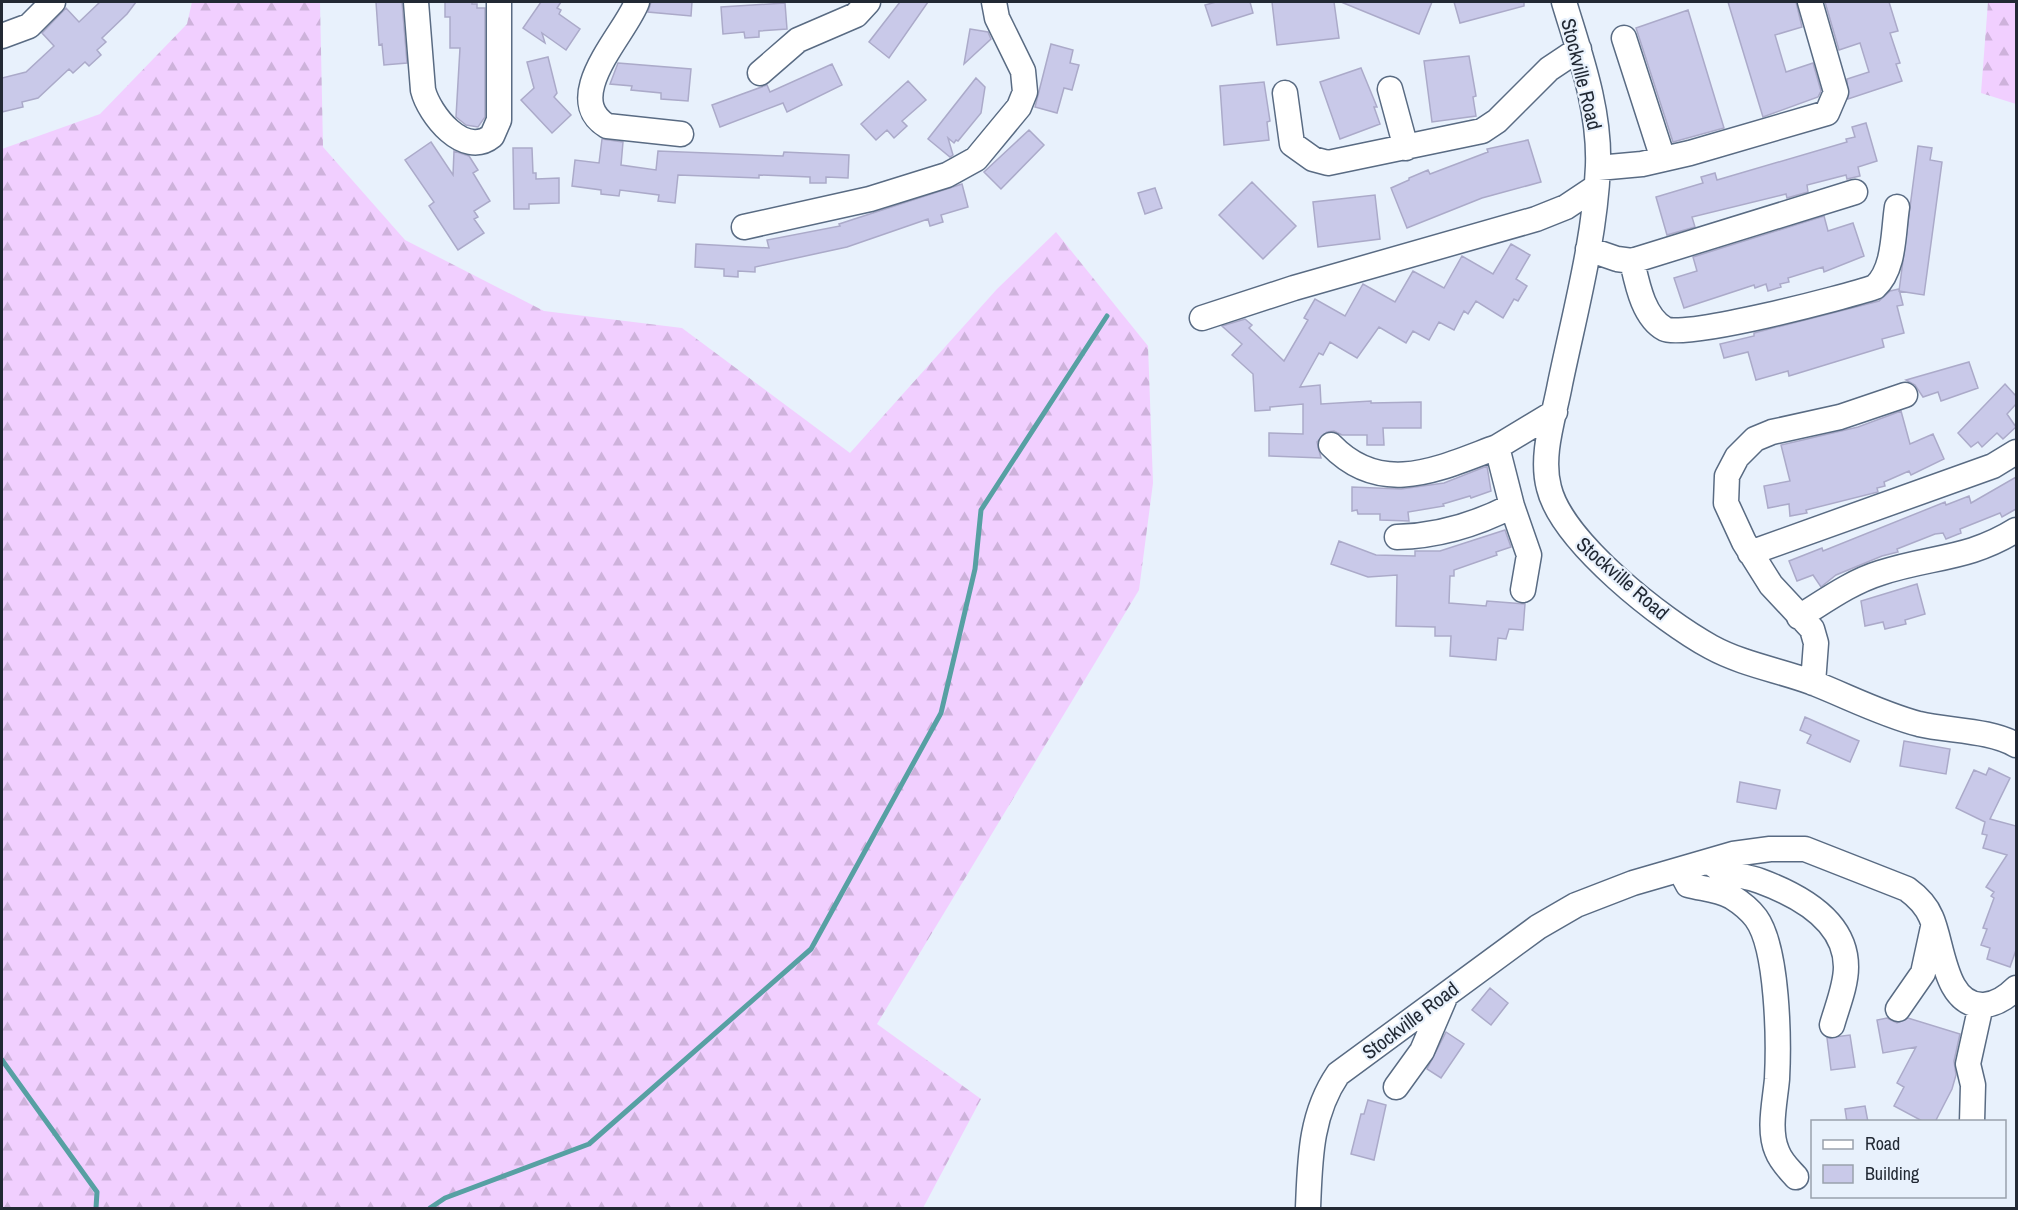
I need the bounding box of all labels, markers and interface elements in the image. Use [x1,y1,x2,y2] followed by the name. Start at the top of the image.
[1555,15,1609,133] street label: Stockville Road
[1571,530,1675,626] street label: Stockville Road
[1356,975,1464,1065] street label: Stockville Road
[1811,1120,2006,1198] legend
[1865,1131,1900,1156] text: Road
[1865,1161,1920,1186] text: Building

